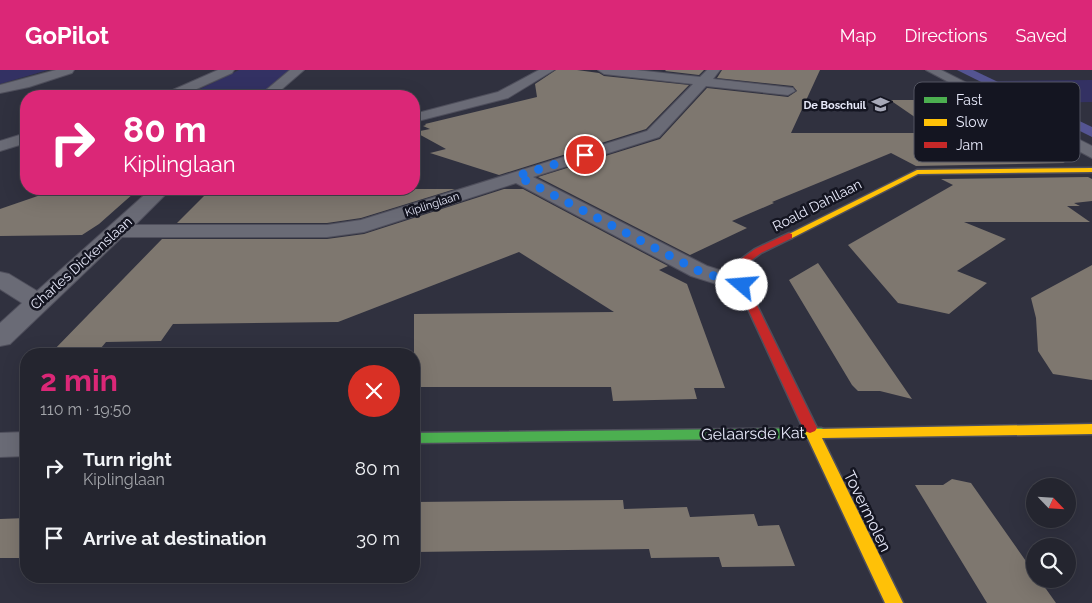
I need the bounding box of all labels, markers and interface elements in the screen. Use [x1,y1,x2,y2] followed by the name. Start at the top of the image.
[25,21,109,50] text: GoPilot
[840,25,876,46] text: Map
[904,25,988,46] text: Directions
[1016,25,1067,46] text: Saved
[914,82,1080,162] legend
[956,92,983,108] text: Fast
[870,95,890,115] school or university icon: De Boschuil
[803,99,867,112] place label: De Boschuil
[123,109,207,150] text: 80 m
[40,110,105,175] icon: right
[956,114,988,130] text: Slow
[564,134,606,176] pin
[956,137,983,153] text: Jam
[571,141,599,169] icon: arrive
[123,151,236,177] text: Kiplinglaan
[770,176,864,234] street label: Roald Dahllaan
[403,190,461,219] street label: Kiplinglaan
[27,213,135,313] street label: Charles Dickenslaan
[715,258,767,310] position arrow
[40,363,118,398] text: 2 min
[348,365,400,417] button: close
[40,400,131,419] text: 110 m · 19:50
[701,423,806,444] street label: Gelaarsde Kat
[83,448,172,470] text: Turn right
[40,454,68,482] icon: right
[355,457,400,479] text: 80 m
[840,468,895,555] street label: Tovermolen
[83,470,165,489] text: Kiplinglaan
[1026,478,1076,528] north arrow
[1026,478,1076,588] map controls
[40,524,68,552] icon: arrive
[83,527,267,549] text: Arrive at destination
[356,527,400,549] text: 30 m
[1026,538,1076,588] button: search

